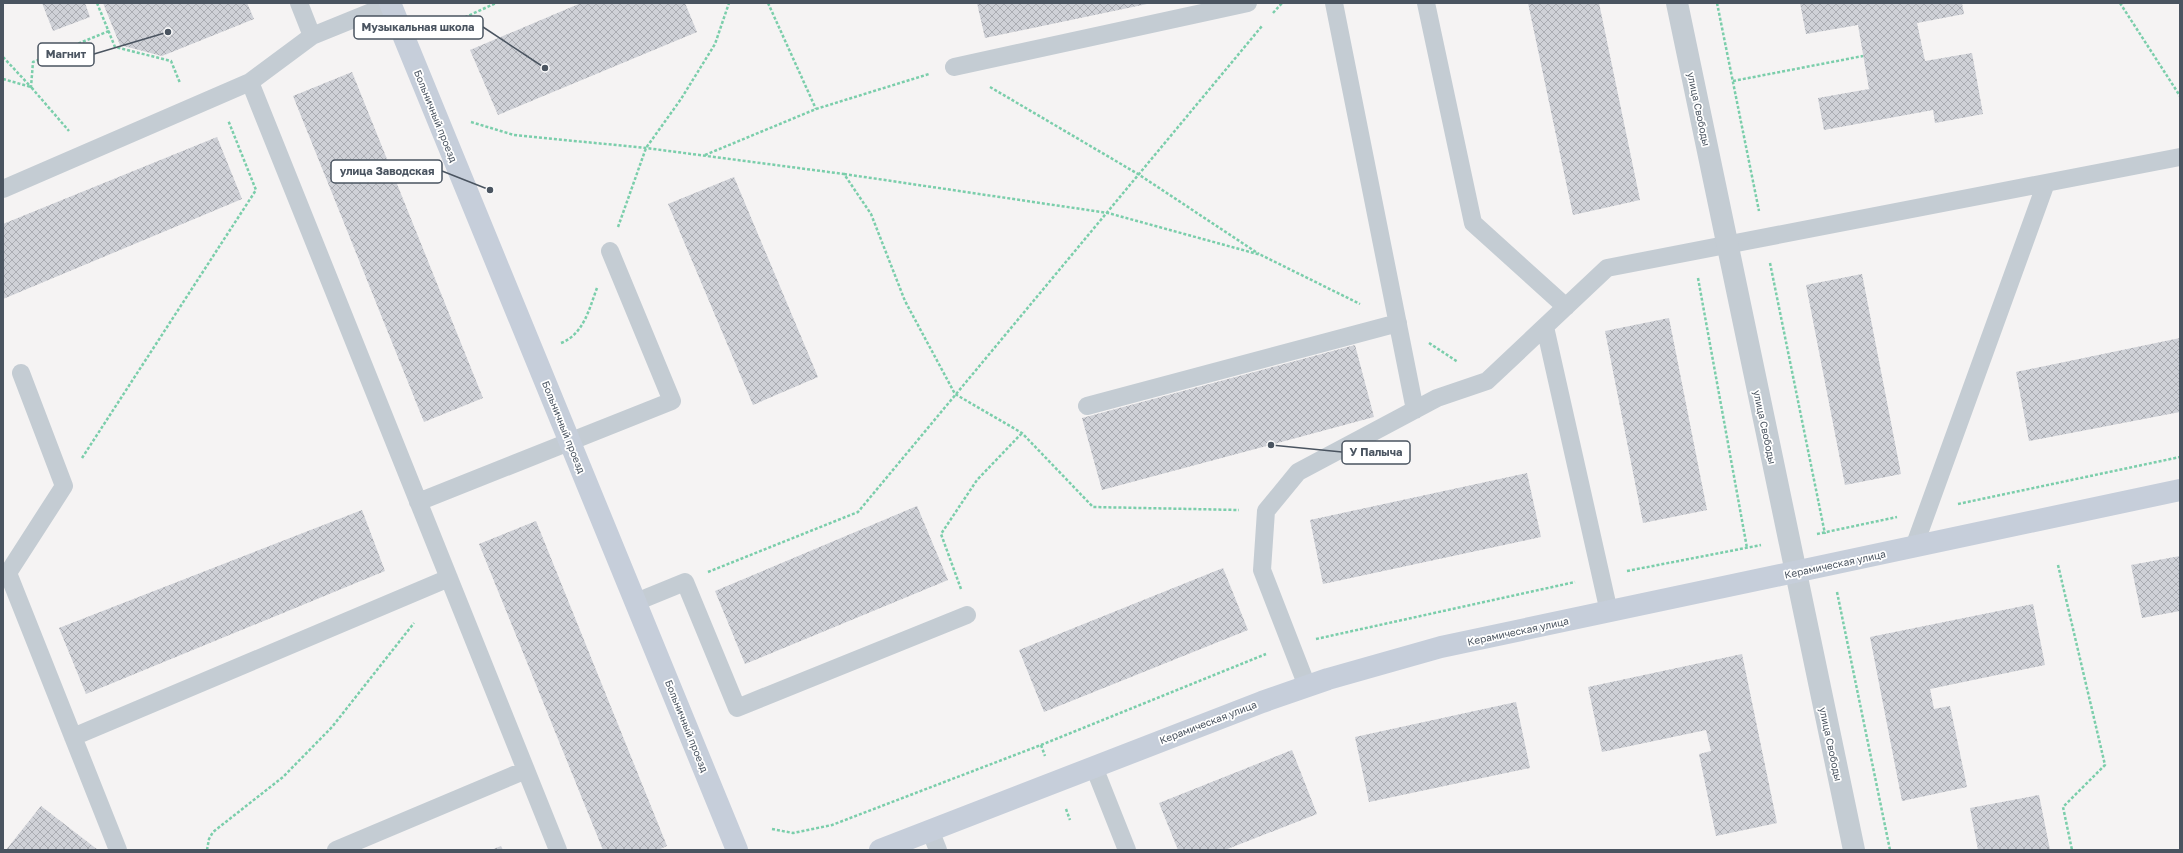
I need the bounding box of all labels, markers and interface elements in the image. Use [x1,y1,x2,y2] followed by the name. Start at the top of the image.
[354,16,483,39] callout: Музыкальная школа
[361,20,475,33] text: Музыкальная школа
[38,43,94,66] callout: Магнит
[46,47,86,60] text: Магнит
[412,68,460,164] street label: Больничный проезд
[1685,71,1713,147] street label: улица Свободы
[331,160,442,183] callout: улица Заводская
[340,164,434,177] text: улица Заводская
[540,379,588,475] street label: Больничный проезд
[1751,389,1779,465] street label: улица Свободы
[1342,441,1410,464] callout: У Палыча
[1350,445,1402,458] text: У Палыча
[1783,547,1887,581] street label: Керамическая улица
[1466,614,1570,648] street label: Керамическая улица
[663,678,711,774] street label: Больничный проезд
[1158,698,1258,746] street label: Керамическая улица
[1817,706,1845,782] street label: улица Свободы

